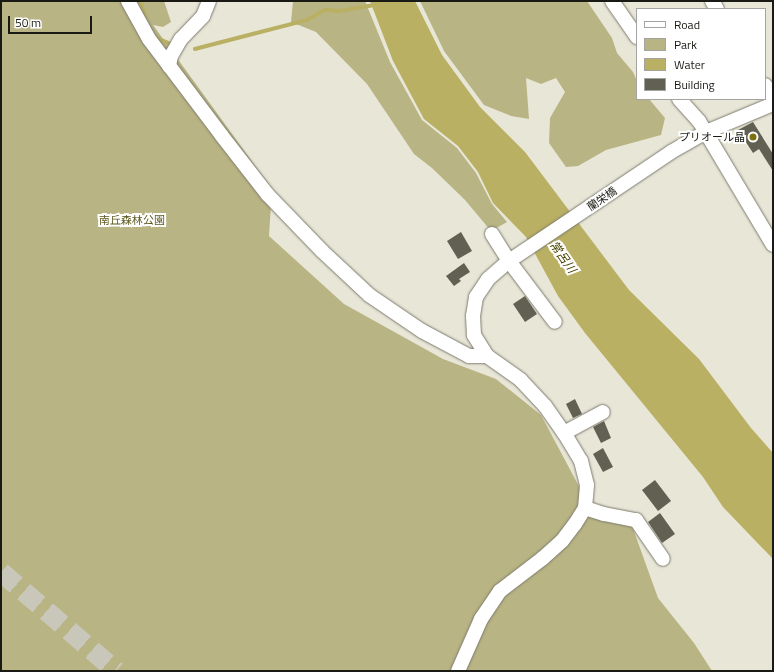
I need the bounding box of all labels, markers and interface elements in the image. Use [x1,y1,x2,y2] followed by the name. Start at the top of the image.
[10,8,94,34] scale bar
[636,8,766,100] legend
[15,13,41,32] text: 50 m
[674,15,700,34] text: Road
[674,35,697,54] text: Park
[674,55,705,74] text: Water
[674,75,715,94] text: Building
[679,130,745,144] place label: プリオール晶
[748,132,758,142] marker: プリオール晶
[585,184,619,214] street label: 蘭栄橋
[99,213,165,227] park label: 南丘森林公園
[547,238,579,276] water label: 常呂川

